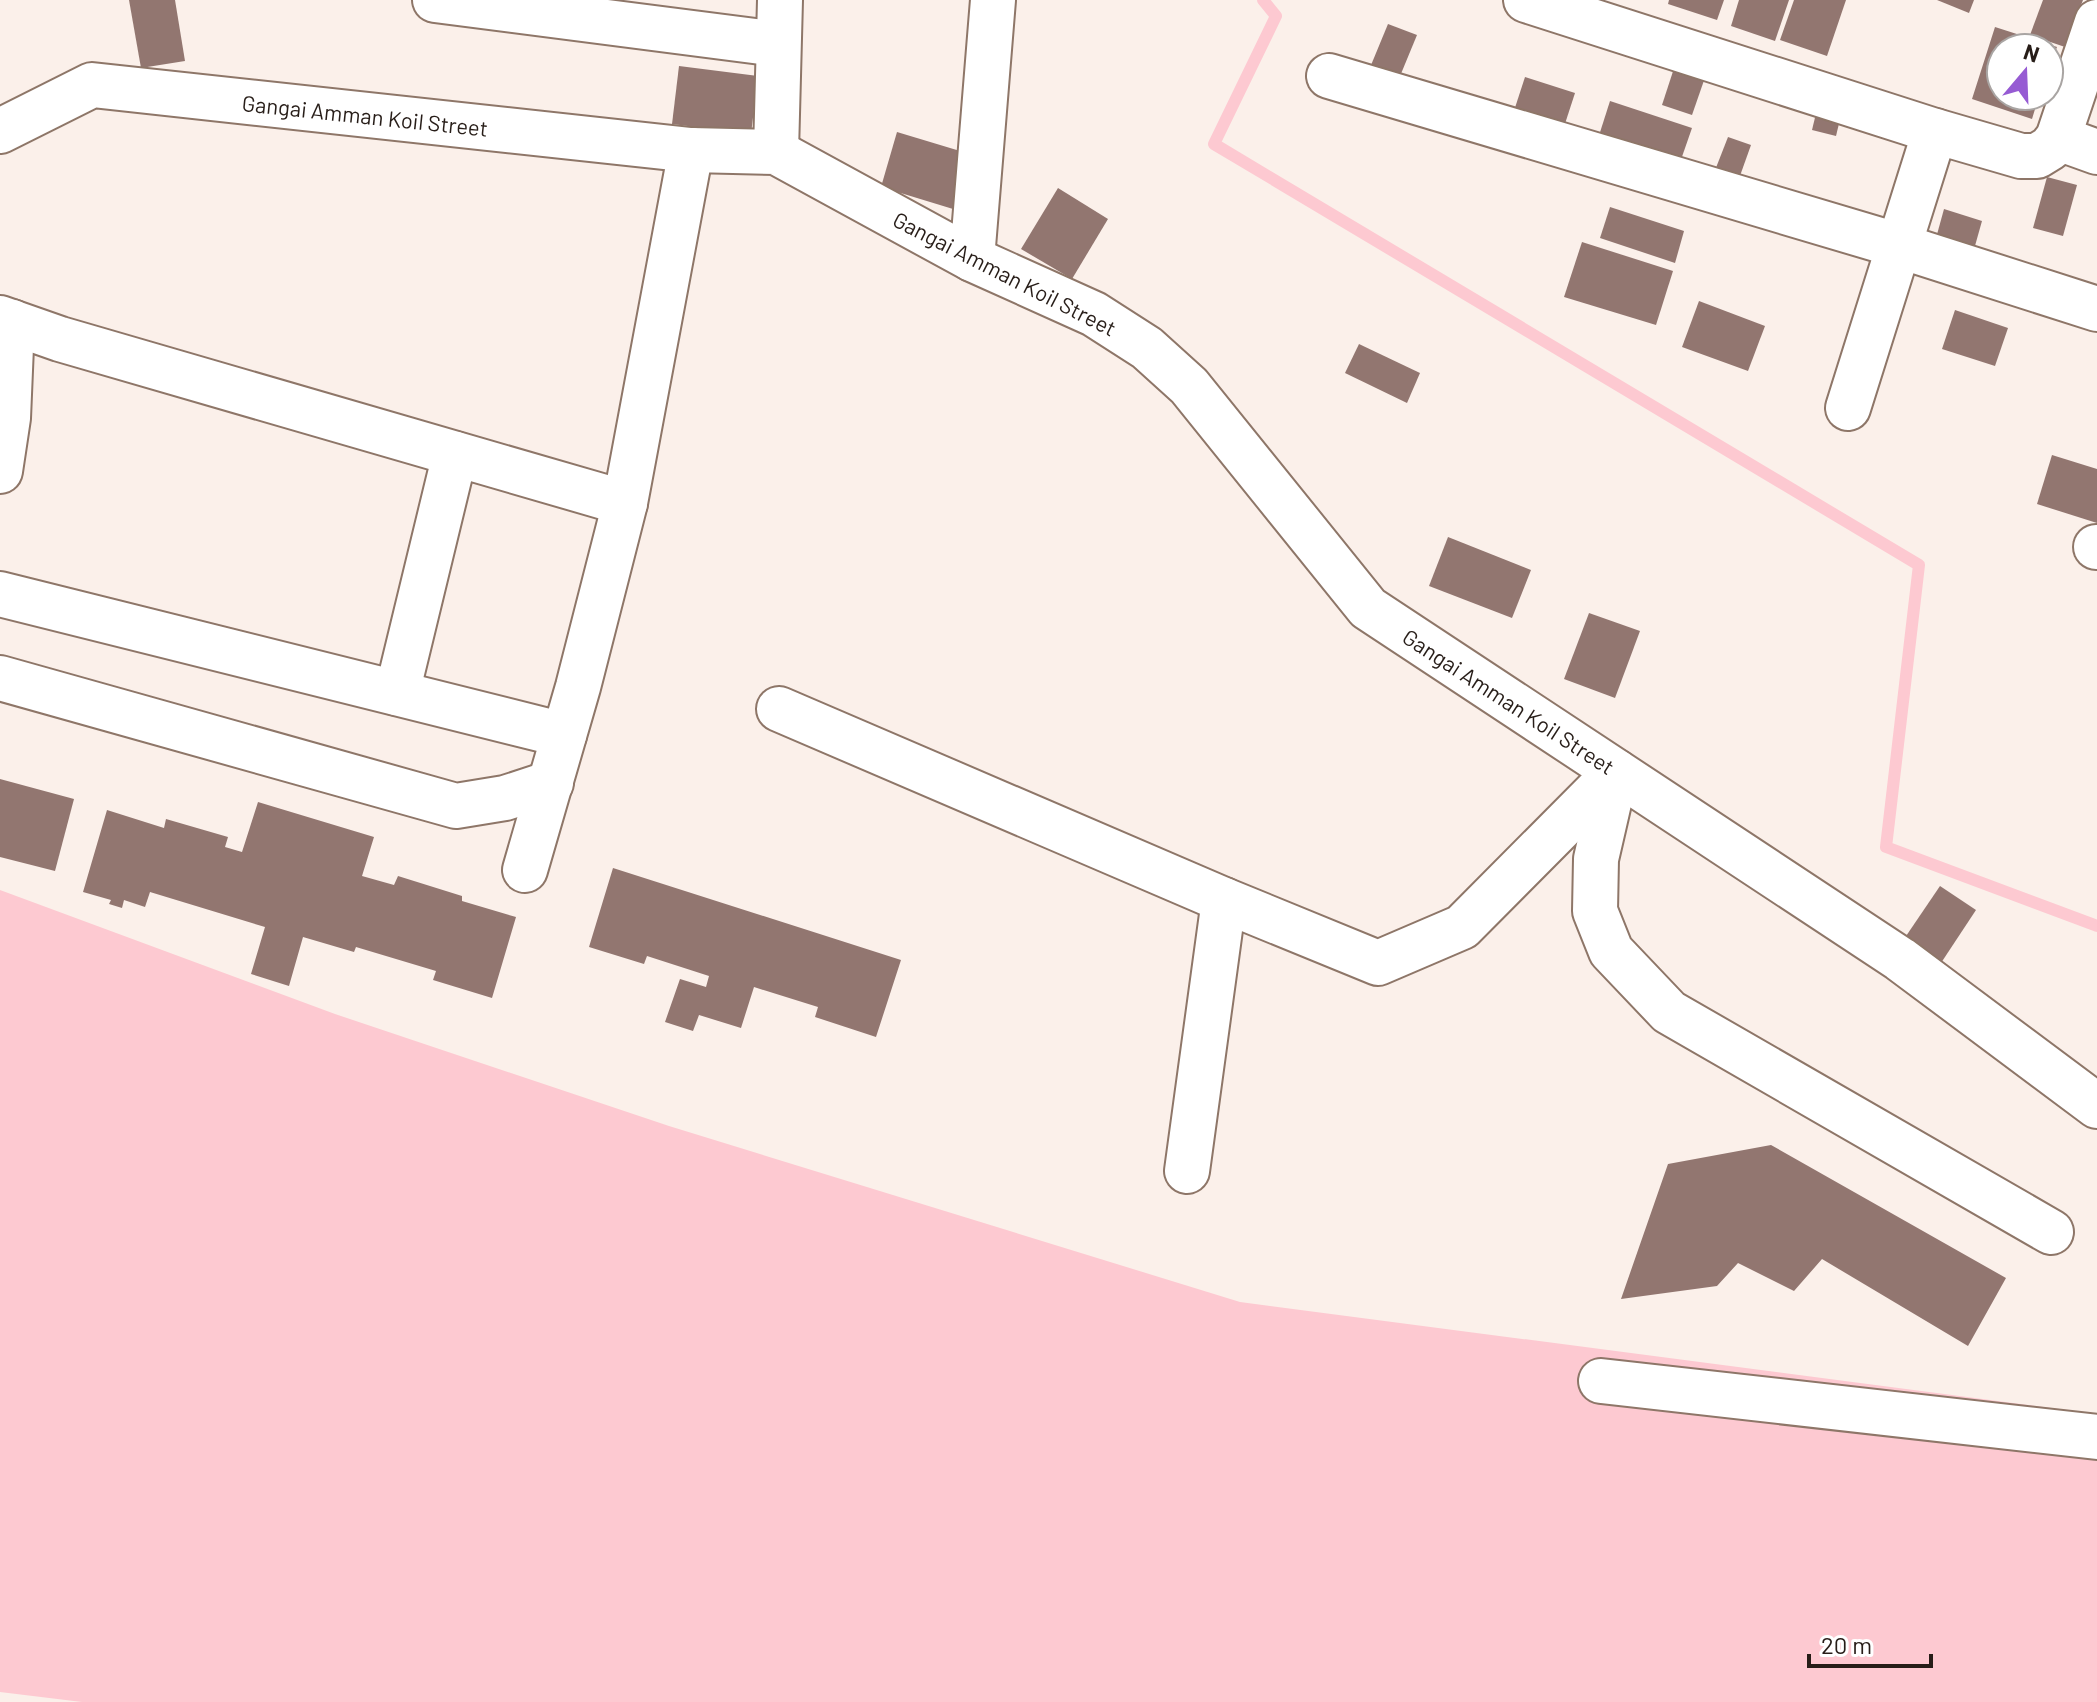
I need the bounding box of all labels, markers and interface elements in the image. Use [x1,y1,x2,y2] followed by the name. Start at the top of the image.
[1985,32,2065,112] north arrow
[2021,37,2043,67] text: N
[241,89,489,141] street label: Gangai Amman Koil Street
[889,205,1121,341] street label: Gangai Amman Koil Street
[1398,623,1620,779] street label: Gangai Amman Koil Street
[1809,1618,1931,1668] scale bar
[1821,1630,1872,1659] text: 20 m

